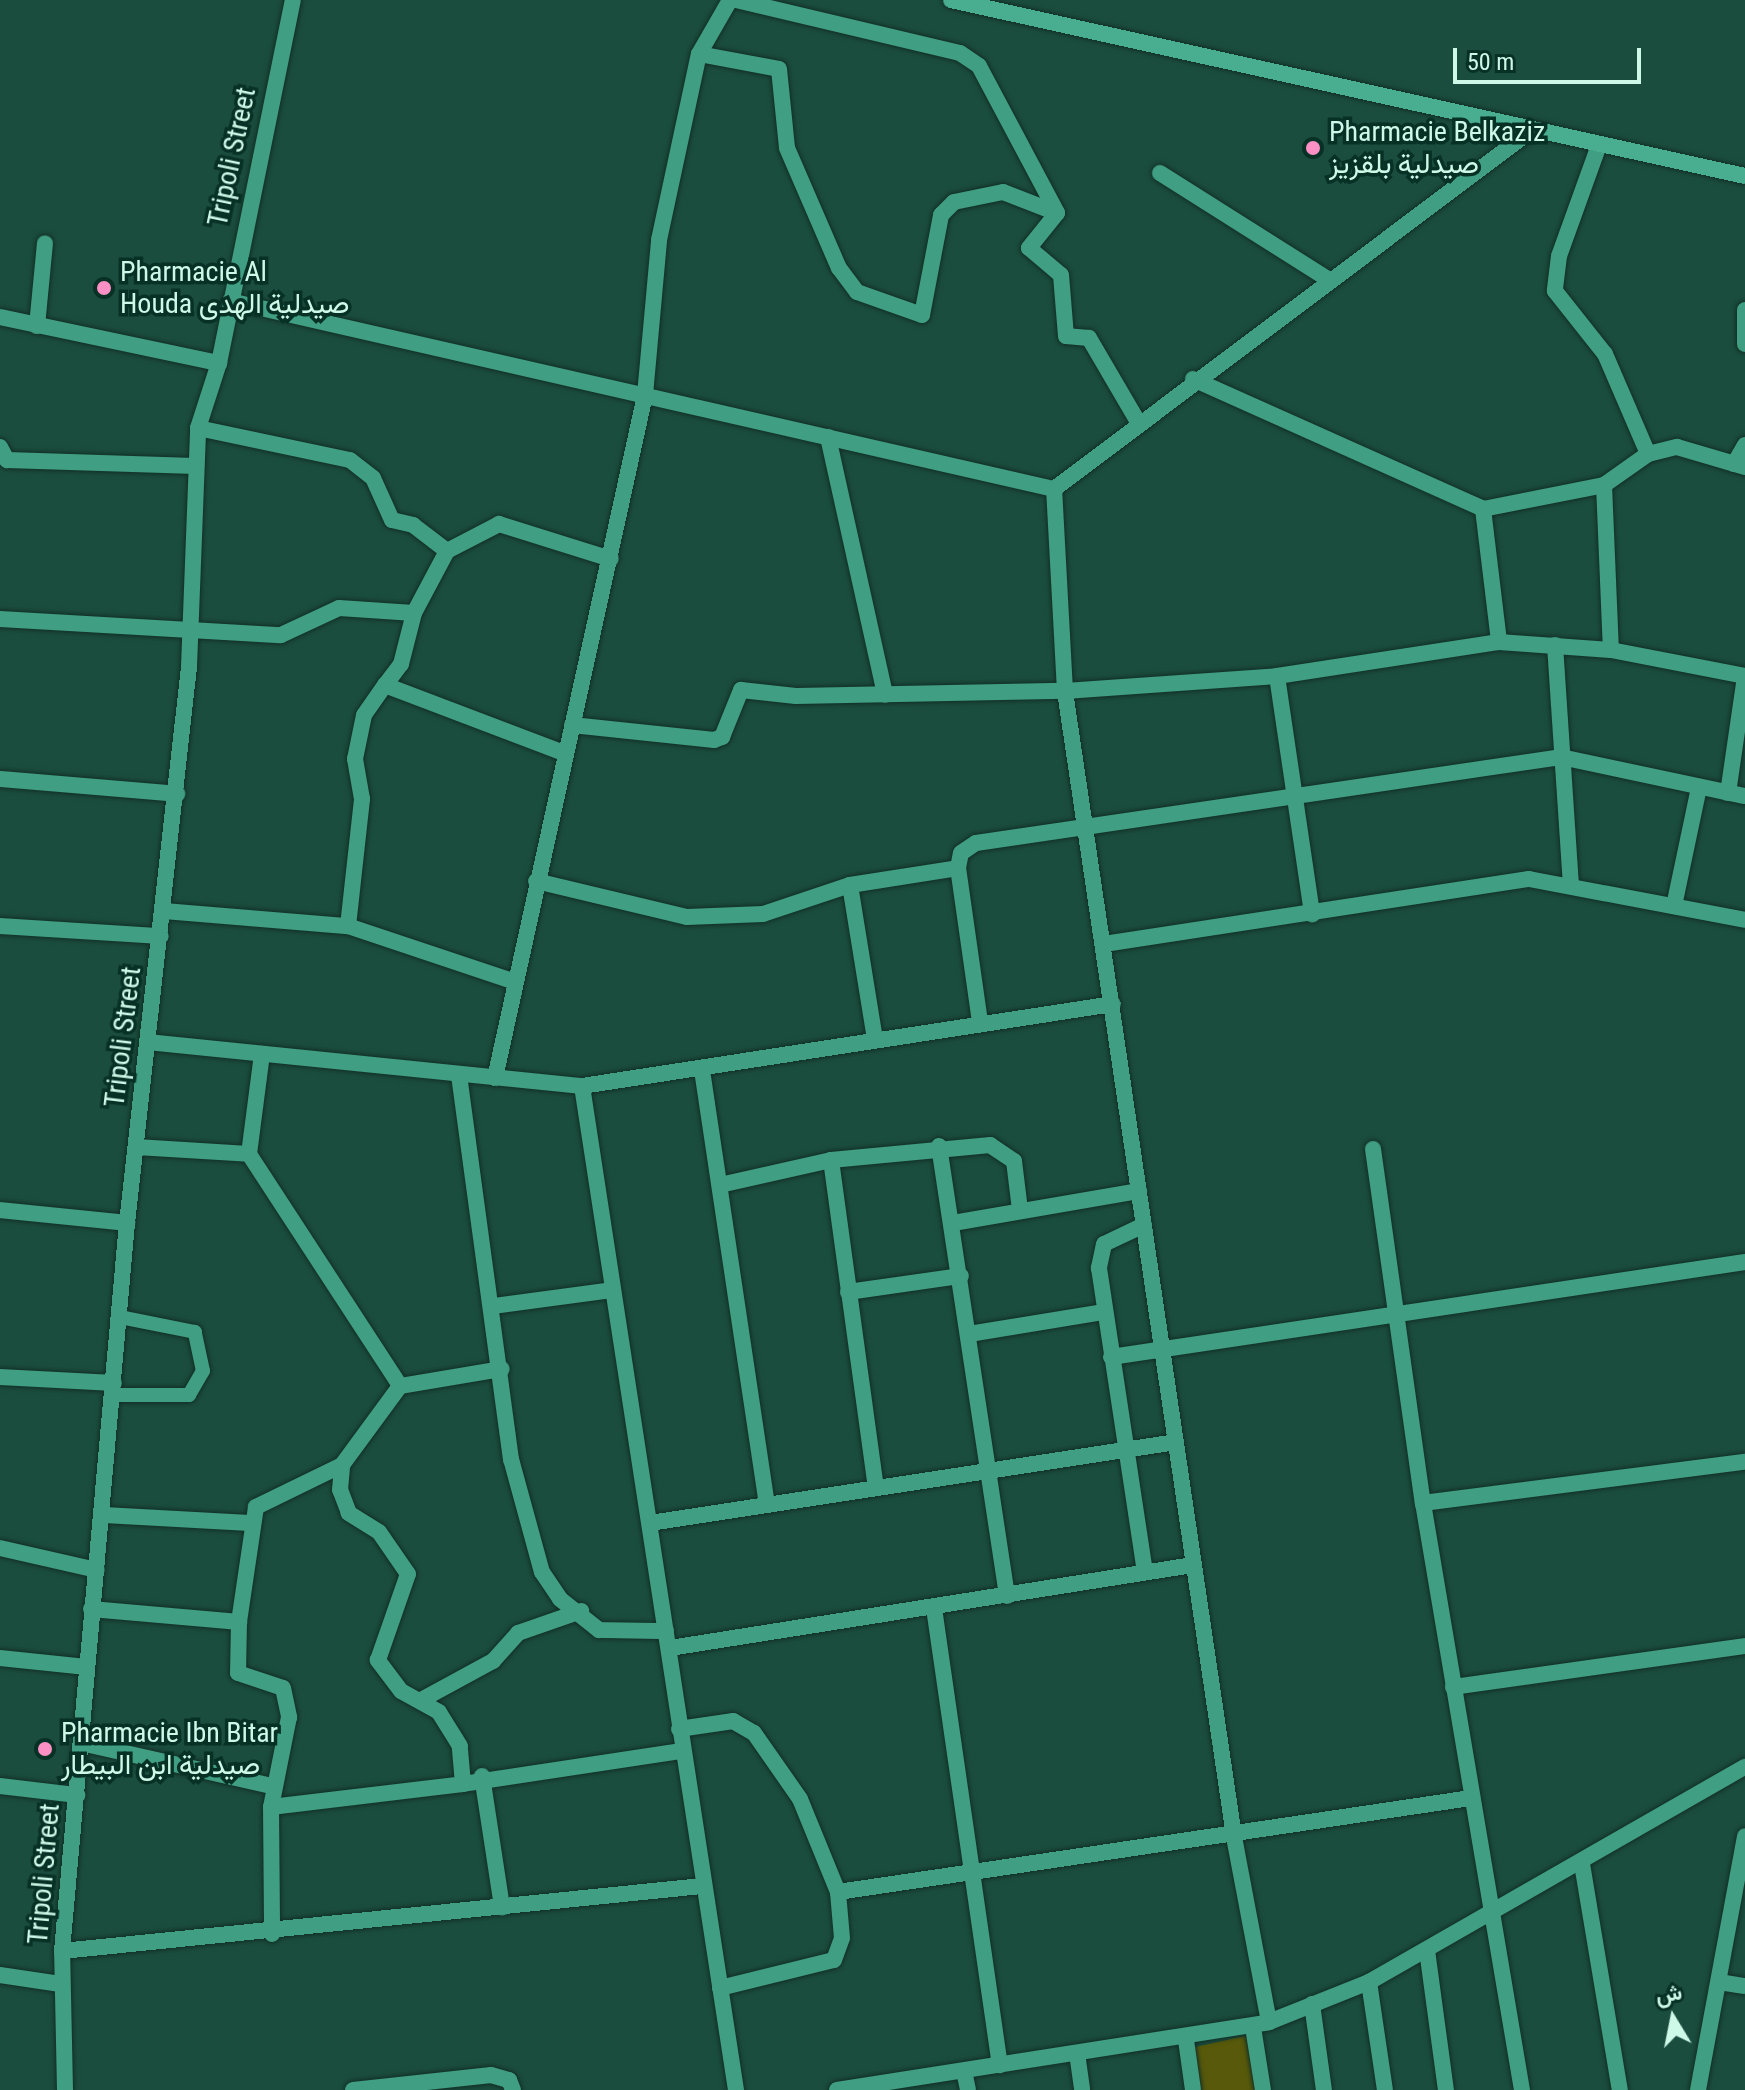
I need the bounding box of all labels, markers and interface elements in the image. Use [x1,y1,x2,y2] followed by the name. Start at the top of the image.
[1457,32,1645,82] scale bar
[1467,48,1514,76] text: 50 m
[201,84,263,230] street label: Tripoli Street
[1329,115,1545,181] place label: Pharmacie Belkaziz صيدلية بلقزيز
[1304,139,1322,157] marker: Pharmacie Belkaziz صيدلية بلقزيز
[120,255,349,321] place label: Pharmacie Al Houda صيدلية الهدى
[95,279,113,297] marker: Pharmacie Al Houda صيدلية الهدى
[98,965,148,1109] street label: Tripoli Street
[61,1716,278,1782] place label: Pharmacie Ibn Bitar صيدلية ابن البيطار
[36,1740,54,1758] marker: Pharmacie Ibn Bitar صيدلية ابن البيطار
[21,1802,67,1946] street label: Tripoli Street
[1633,1978,1713,2058] north arrow
[1654,1979,1684,2008] text: ش

